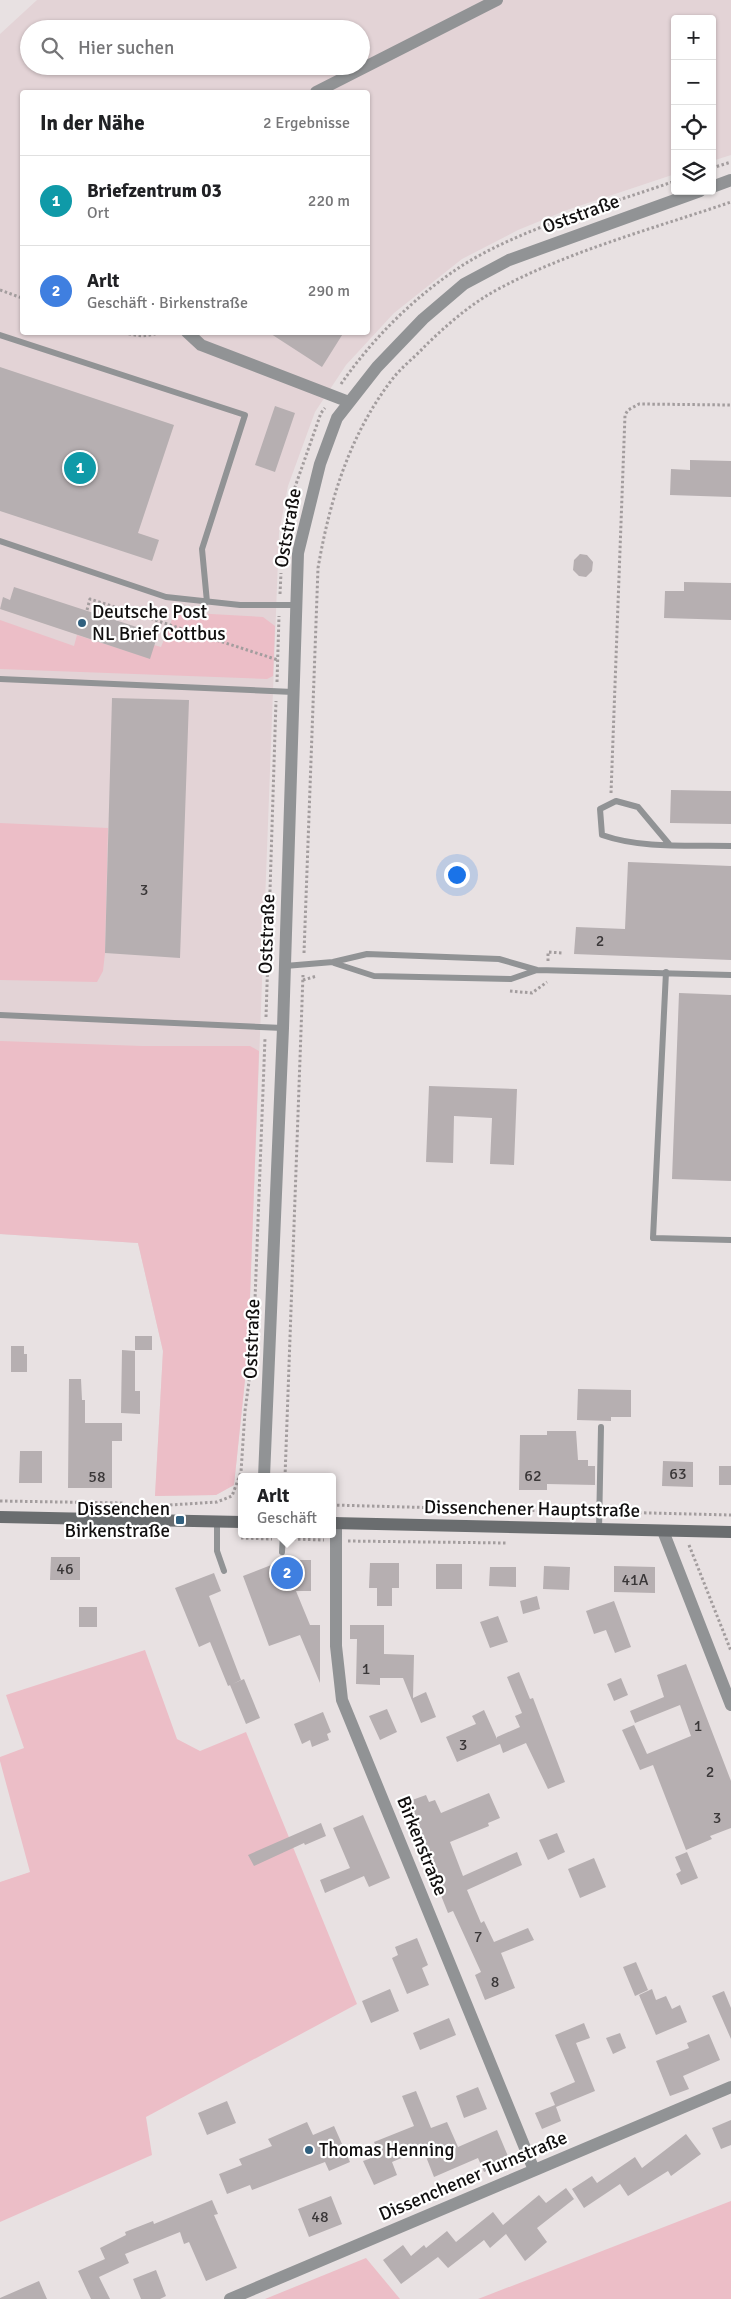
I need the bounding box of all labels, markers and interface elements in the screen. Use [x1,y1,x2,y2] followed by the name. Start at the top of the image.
[671,15,716,195] map controls
[671,15,716,60] button: +
[20,20,370,75] search box
[38,34,66,62] icon: search
[78,36,174,60] text: Hier suchen
[671,60,716,105] button: −
[671,105,716,150] button: locate
[40,110,145,136] text: In der Nähe
[263,113,350,133] text: 2 Ergebnisse
[671,150,716,195] button: layers
[87,179,222,203] text: Briefzentrum 03
[539,189,623,239] street label: Oststraße
[52,191,60,211] text: 1
[308,191,350,211] text: 220 m
[87,203,109,223] text: Ort
[87,269,119,293] text: Arlt
[52,281,60,301] text: 2
[308,281,350,301] text: 290 m
[87,293,248,313] text: Geschäft · Birkenstraße
[64,449,96,487] pin: 1
[269,486,307,570] street label: Oststraße
[92,600,226,646] place label: Deutsche Post NL Brief Cottbus
[76,617,88,629] marker: Deutsche Post NL Brief Cottbus
[444,862,470,888] your location
[140,880,148,900] house number: 3
[254,893,280,975] street label: Oststraße
[596,931,604,951] house number: 2
[239,1298,265,1380] street label: Oststraße
[669,1464,687,1484] house number: 63
[524,1466,542,1486] house number: 62
[88,1467,106,1487] house number: 58
[238,1473,336,1538] popup
[257,1484,289,1508] text: Arlt
[424,1495,640,1523] street label: Dissenchener Hauptstraße
[64,1497,170,1543] place label: Dissenchen Birkenstraße
[257,1508,317,1528] text: Geschäft
[174,1514,186,1526] marker: Dissenchen Birkenstraße
[271,1554,303,1592] pin: 2
[56,1559,74,1579] house number: 46
[621,1570,649,1590] house number: 41A
[362,1659,370,1679] house number: 1
[694,1716,702,1736] house number: 1
[459,1735,467,1755] house number: 3
[706,1762,714,1782] house number: 2
[391,1793,453,1899] street label: Birkenstraße
[713,1808,721,1828] house number: 3
[474,1927,482,1947] house number: 7
[491,1972,499,1992] house number: 8
[375,2125,571,2227] street label: Dissenchener Turnstraße
[319,2138,454,2162] place label: Thomas Henning
[303,2144,315,2156] marker: Thomas Henning
[311,2207,329,2227] house number: 48

